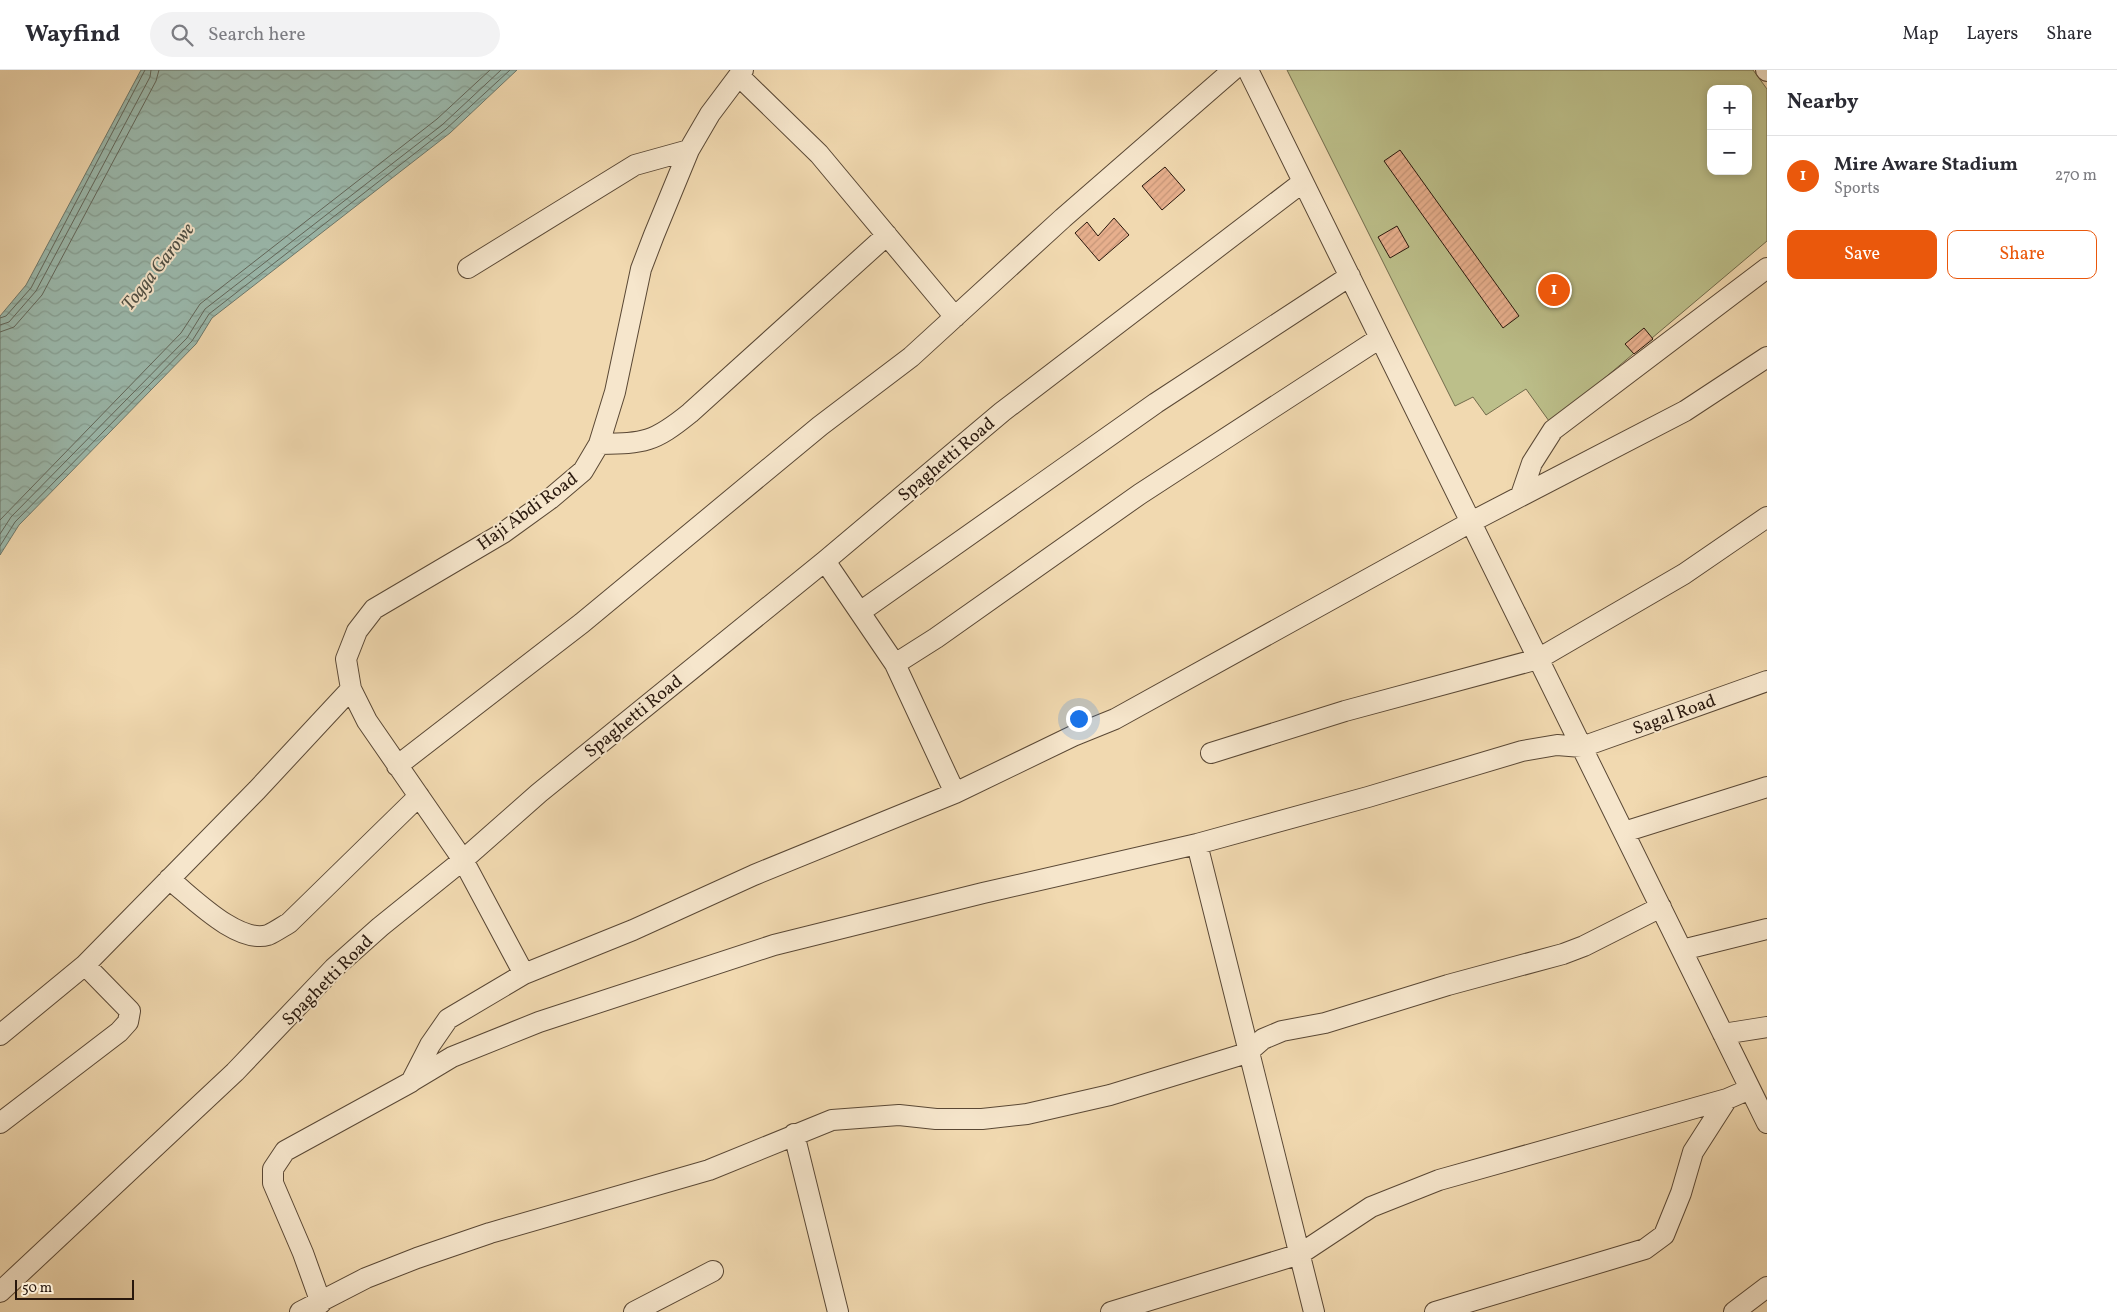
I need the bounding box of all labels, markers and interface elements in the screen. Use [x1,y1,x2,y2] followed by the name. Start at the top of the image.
[150,12,500,57] search box
[25,18,120,52] text: Wayfind
[168,21,196,49] icon: search
[208,22,305,48] text: Search here
[1902,22,1938,47] text: Map
[1966,22,2018,47] text: Layers
[2046,22,2092,47] text: Share
[1707,85,1752,175] map controls
[1707,85,1752,130] button: +
[1787,88,1858,117] text: Nearby
[1707,130,1752,175] button: −
[1834,152,2018,178] text: Mire Aware Stadium
[1800,165,1806,187] text: 1
[2055,165,2097,187] text: 270 m
[1834,178,1880,200] text: Sports
[116,218,201,317] water label: Togga Garowe
[1787,230,1937,279] button: Save
[1947,230,2097,279] button: Share
[1538,271,1570,309] pin: 1
[893,412,1001,508] street label: Spaghetti Road
[472,467,583,557] street label: Haji Abdi Road
[580,670,688,765] street label: Spaghetti Road
[1630,689,1720,742] street label: Sagal Road
[1066,706,1092,732] your location
[277,930,379,1032] street label: Spaghetti Road
[15,1277,134,1300] scale bar
[22,1279,52,1298] text: 50 m

